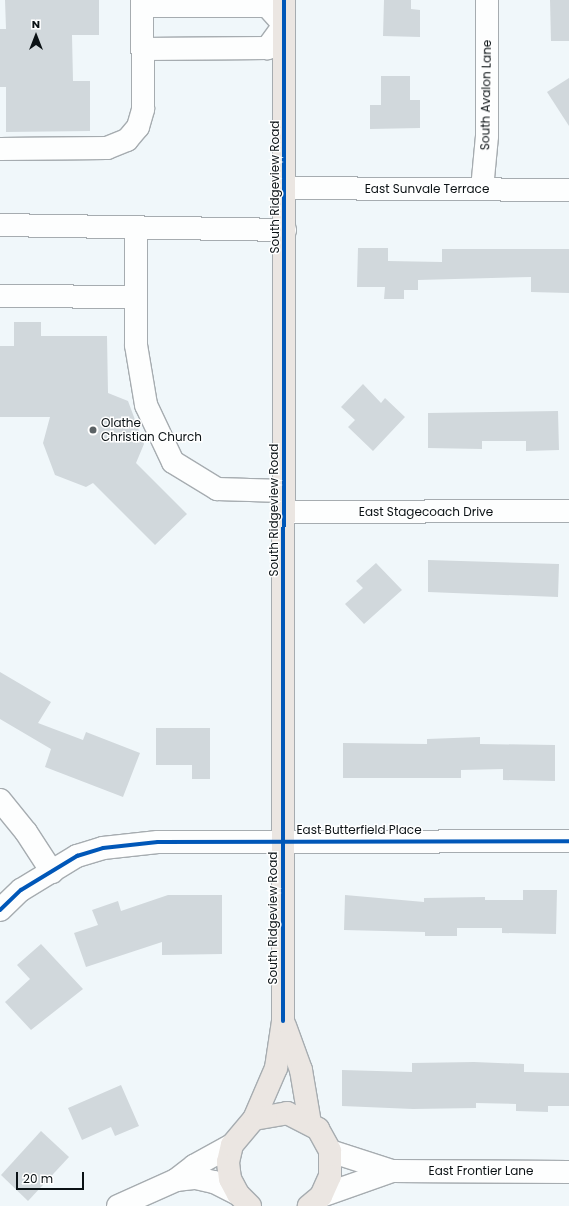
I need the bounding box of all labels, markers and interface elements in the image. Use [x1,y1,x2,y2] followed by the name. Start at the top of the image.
[16,16,56,56] north arrow
[32,16,40,32] text: N
[478,40,494,150] street label: South Avalon Lane
[268,121,282,253] street label: South Ridgeview Road
[365,182,489,196] street label: East Sunvale Terrace
[101,416,202,444] place label: Olathe Christian Church
[88,425,98,435] marker: Olathe Christian Church
[267,444,281,576] street label: South Ridgeview Road
[359,505,493,519] street label: East Stagecoach Drive
[296,823,422,837] street label: East Butterfield Place
[266,852,280,984] street label: South Ridgeview Road
[18,1164,86,1190] scale bar
[429,1164,533,1178] street label: East Frontier Lane
[23,1170,53,1187] text: 20 m

